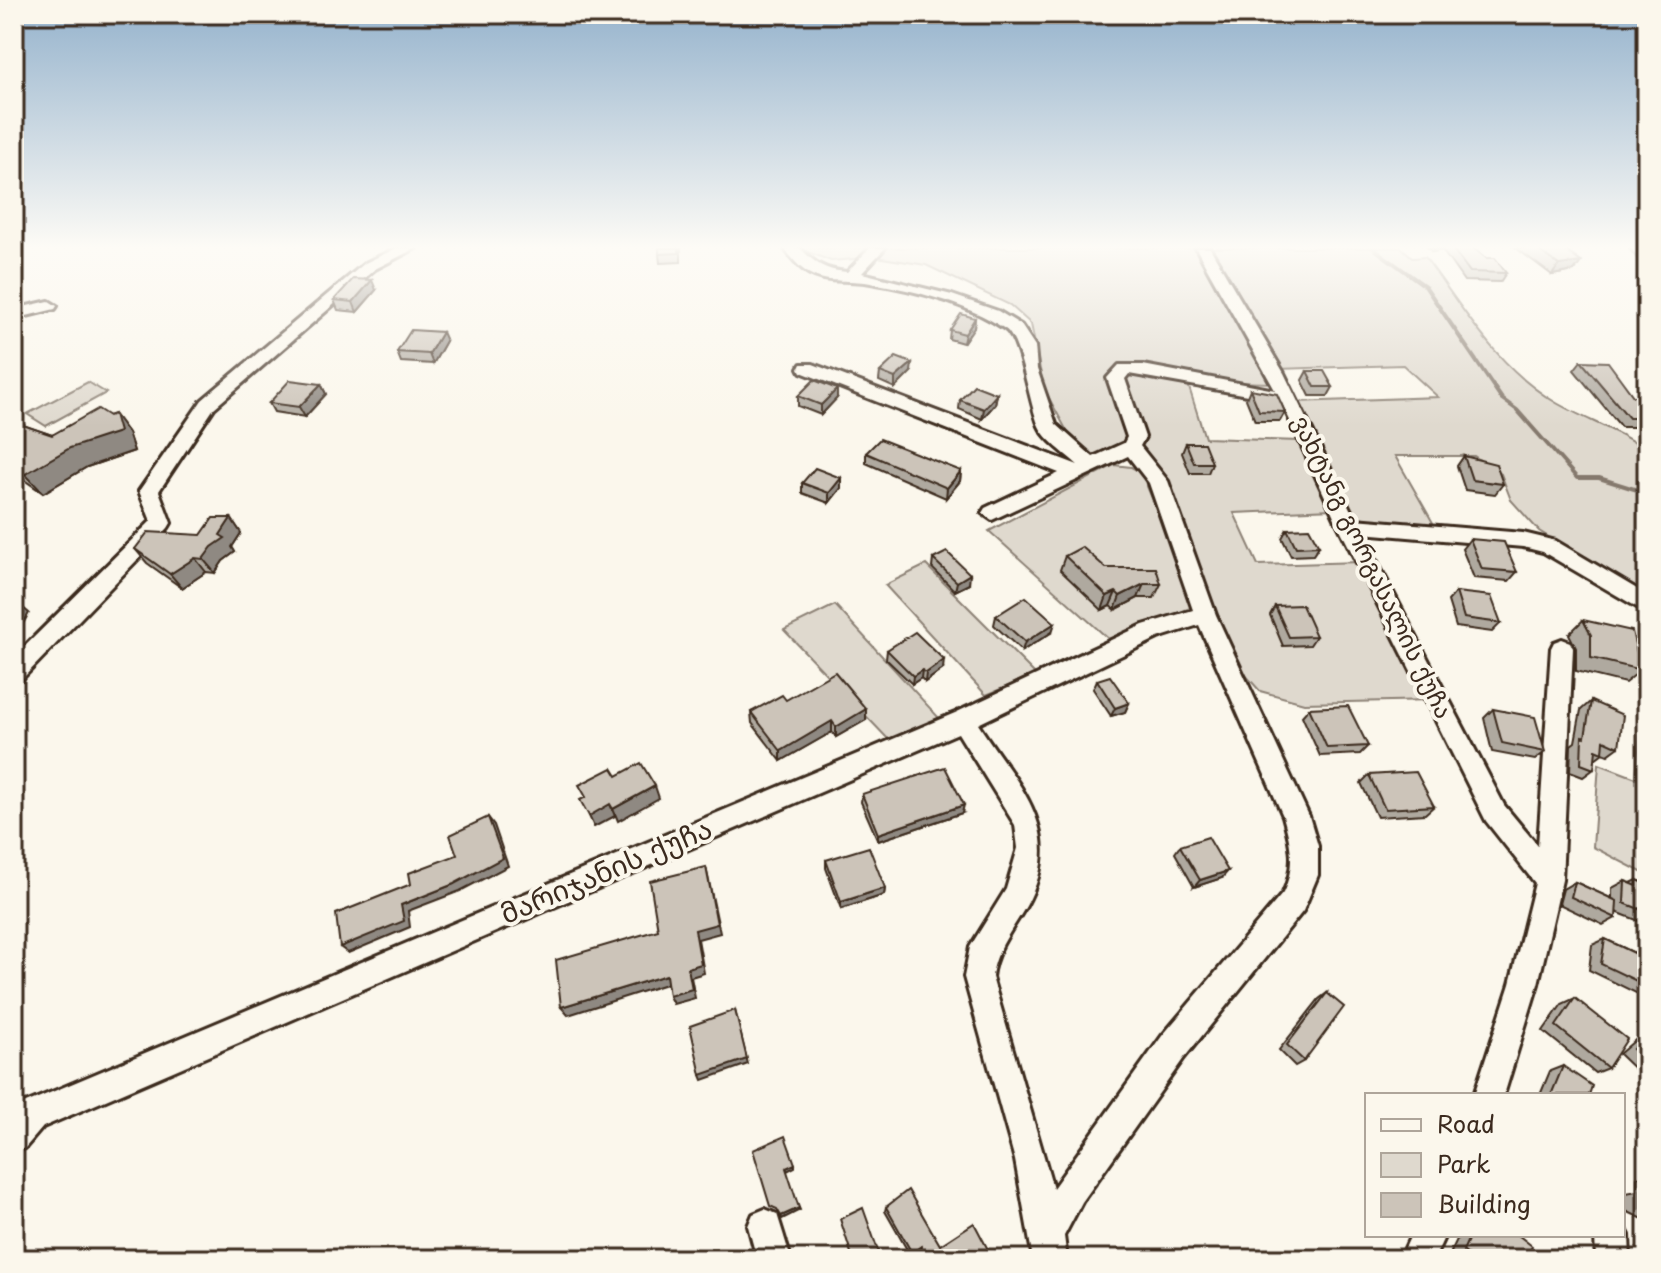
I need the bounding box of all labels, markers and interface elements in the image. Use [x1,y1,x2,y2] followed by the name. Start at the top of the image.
[1284,408,1463,724] street label: ვახტანგ გორგასალის ქუჩა
[493,806,718,934] street label: მარიჯანის ქუჩა
[1365,1093,1625,1237] legend
[1437,1105,1495,1141] text: Road
[1437,1145,1491,1181] text: Park
[1437,1185,1531,1221] text: Building

